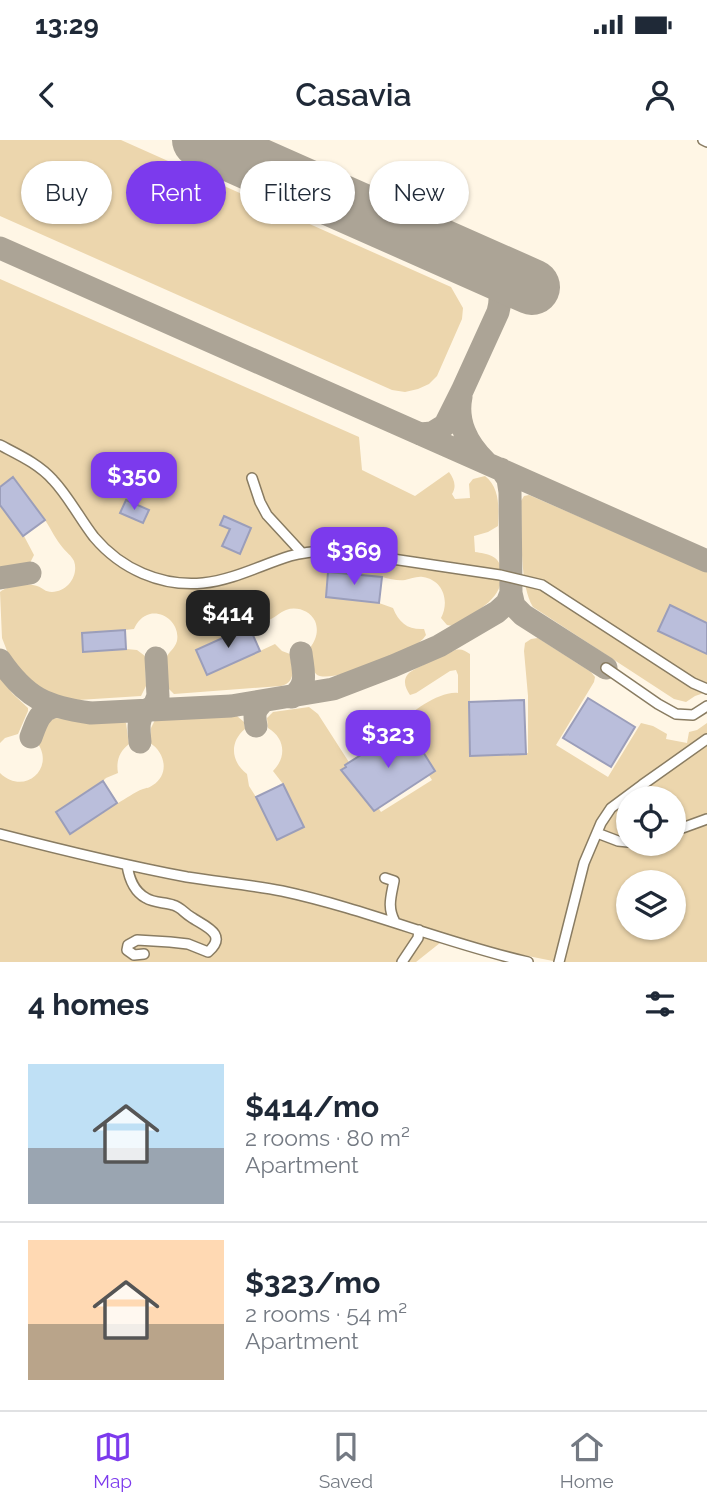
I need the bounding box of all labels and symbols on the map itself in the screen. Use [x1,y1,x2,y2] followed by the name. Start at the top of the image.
[93,452,175,512] pin: $350
[313,528,395,587] pin: $369
[187,590,269,650] pin: $414
[347,710,429,770] pin: $323

